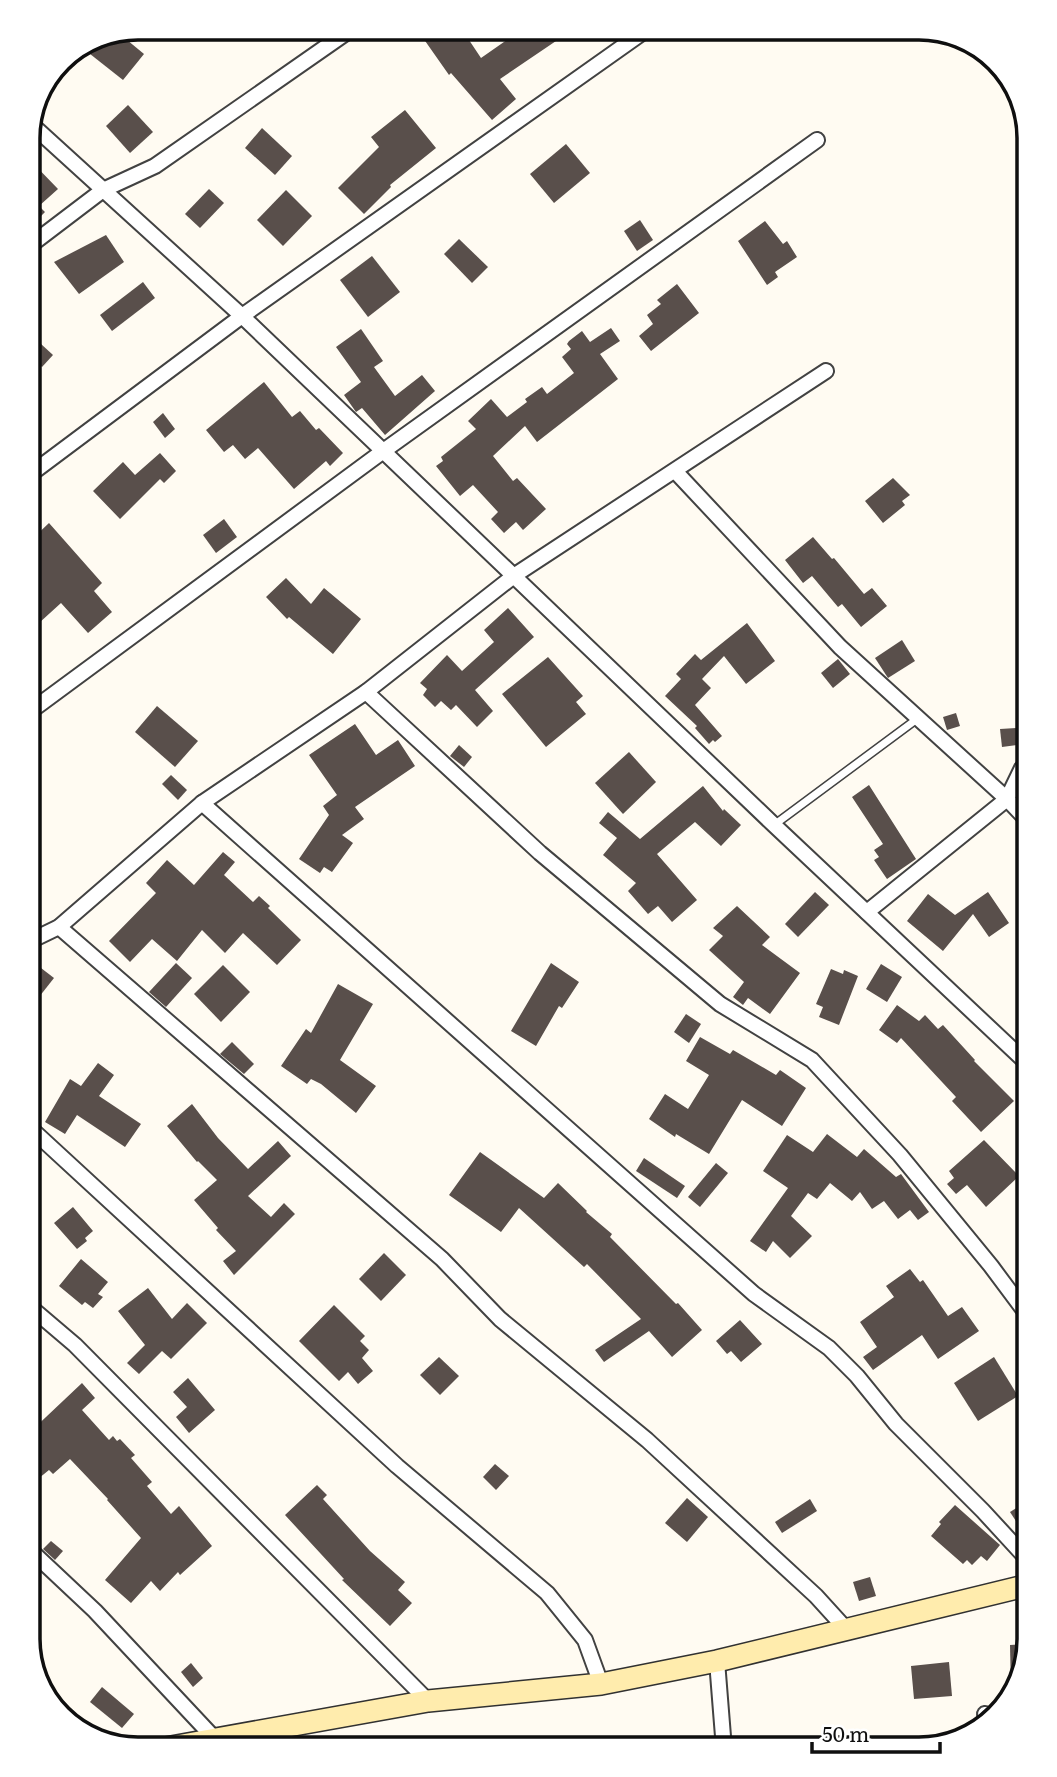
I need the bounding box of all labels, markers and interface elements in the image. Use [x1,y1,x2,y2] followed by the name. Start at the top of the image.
[812,1710,940,1754] scale bar
[822,1717,869,1748] text: 50 m

